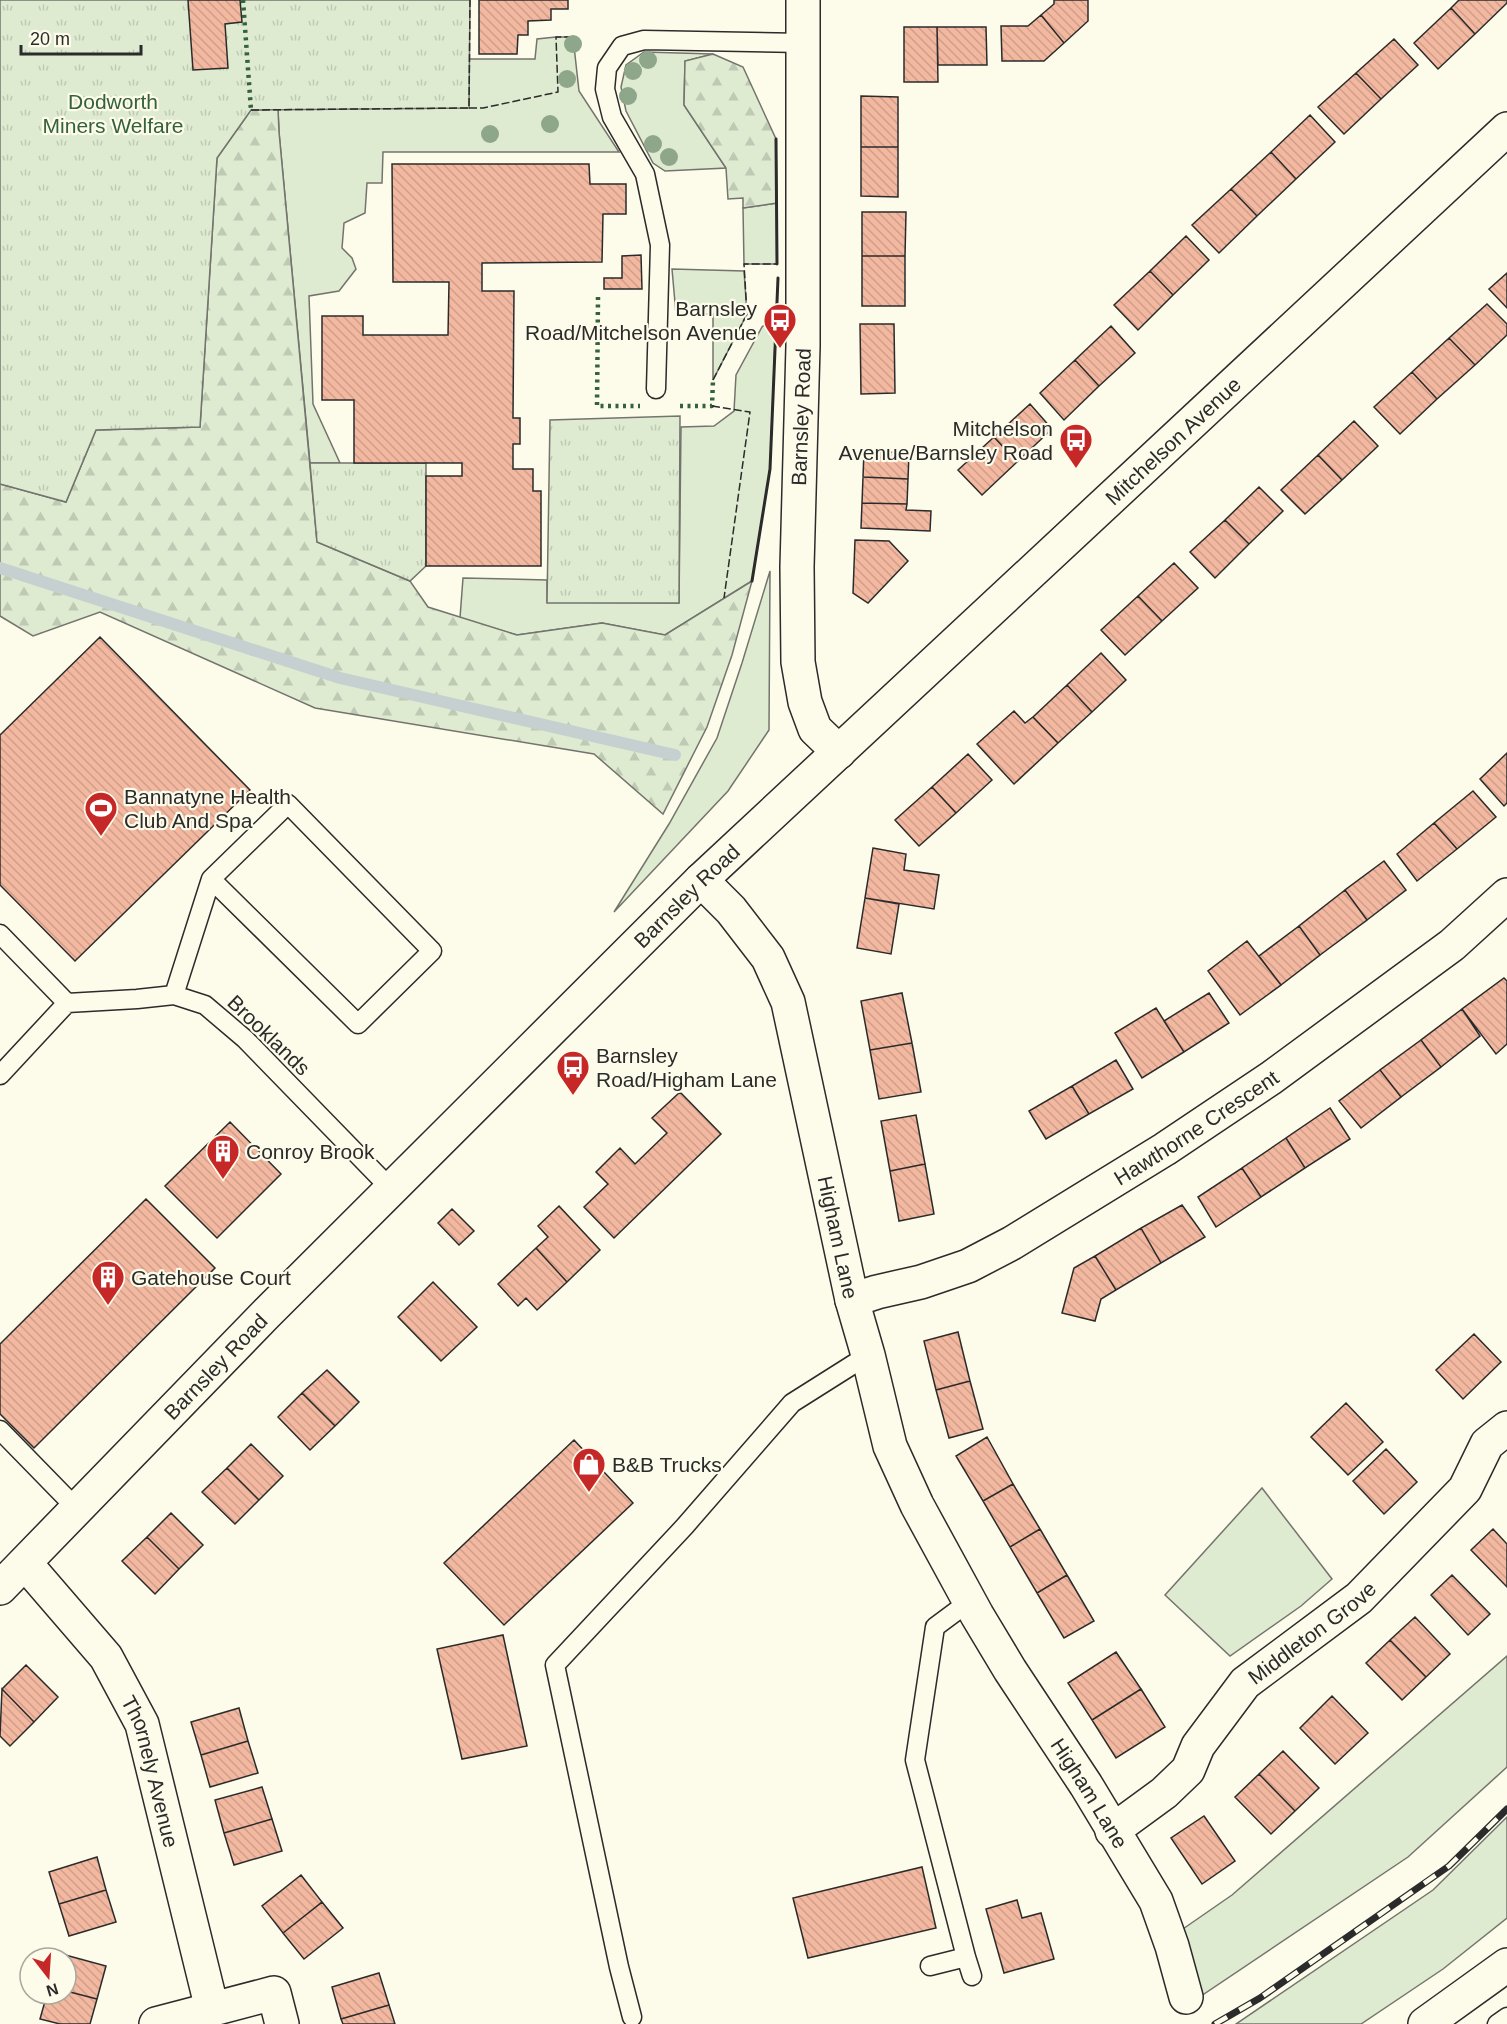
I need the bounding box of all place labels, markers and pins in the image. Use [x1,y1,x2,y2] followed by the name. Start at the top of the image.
[525,297,758,344] place label: Barnsley Road/Mitchelson Avenue
[762,302,798,349] bus stop icon: Barnsley Road/Mitchelson Avenue
[839,417,1053,464] place label: Mitchelson Avenue/Barnsley Road
[1058,422,1094,469] bus stop icon: Mitchelson Avenue/Barnsley Road
[124,785,291,832] place label: Bannatyne Health Club And Spa
[83,790,119,837] sports icon: Bannatyne Health Club And Spa
[596,1044,777,1091] place label: Barnsley Road/Higham Lane
[555,1049,591,1096] bus stop icon: Barnsley Road/Higham Lane
[205,1133,241,1180] building icon: Conroy Brook
[246,1140,375,1163] place label: Conroy Brook
[90,1259,126,1306] building icon: Gatehouse Court
[131,1266,291,1289] place label: Gatehouse Court
[571,1446,607,1493] shop icon: B&B Trucks
[612,1453,722,1476] place label: B&B Trucks

